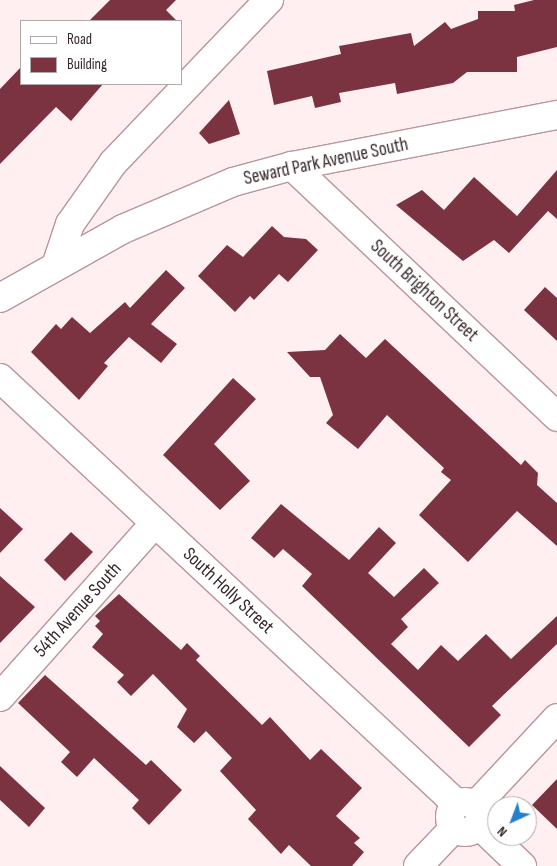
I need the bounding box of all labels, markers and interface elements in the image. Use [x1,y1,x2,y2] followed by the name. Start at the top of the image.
[20,20,182,85] legend
[67,30,92,49] text: Road
[67,55,107,74] text: Building
[242,133,410,191] street label: Seward Park Avenue South
[365,235,483,347] street label: South Brighton Street
[178,543,278,639] street label: South Holly Street
[29,558,127,662] street label: 54th Avenue South
[487,796,537,846] north arrow
[494,823,511,840] text: N

